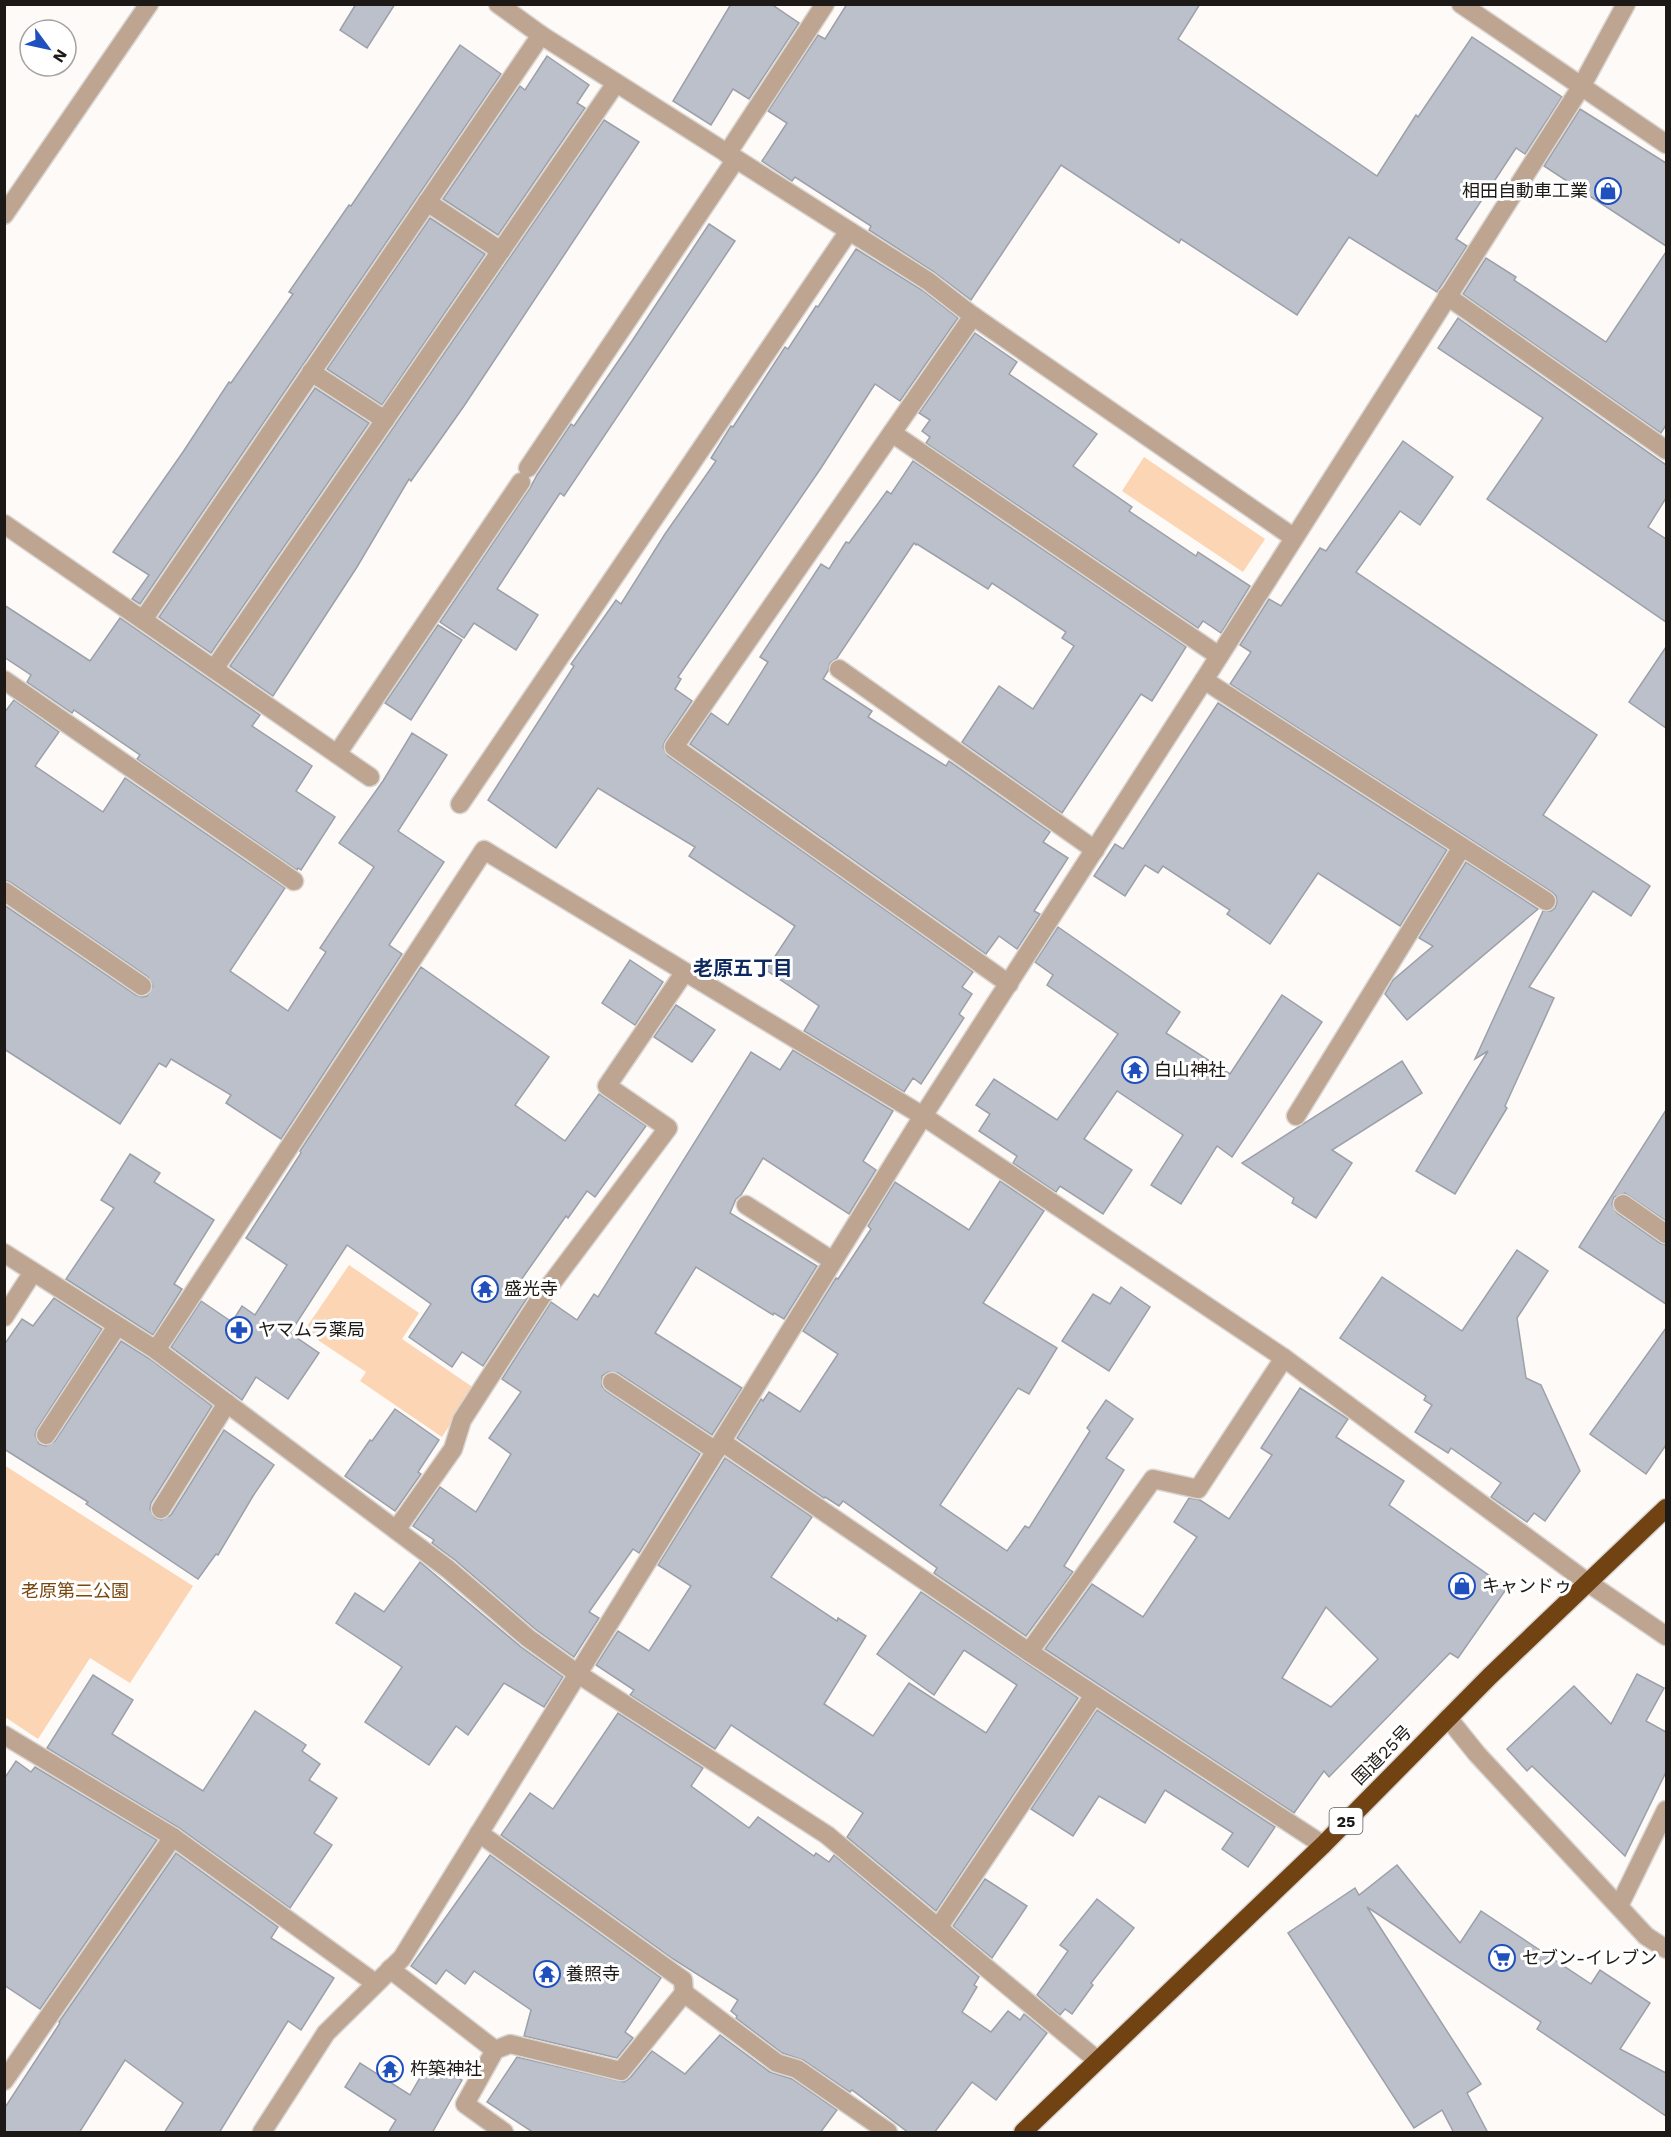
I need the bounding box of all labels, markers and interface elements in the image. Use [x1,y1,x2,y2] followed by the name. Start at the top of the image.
[18,18,78,78] north arrow
[49,46,71,66] text: N
[1593,176,1623,206] shop icon: 相田自動車工業
[1462,180,1588,201] place label: 相田自動車工業
[693,956,793,980] district label: 老原五丁目
[1120,1055,1150,1085] temple icon: 白山神社
[1154,1059,1226,1080] place label: 白山神社
[470,1274,500,1304] temple icon: 盛光寺
[504,1278,558,1299] place label: 盛光寺
[224,1315,254,1345] pharmacy icon: ヤマムラ薬局
[258,1319,365,1340] place label: ヤマムラ薬局
[1447,1571,1477,1601] shop icon: キャンドゥ
[1482,1575,1572,1596] place label: キャンドゥ
[21,1580,129,1601] park label: 老原第二公園
[1348,1721,1416,1789] street label: 国道25号
[1330,1808,1362,1834] road number: 25
[1487,1943,1517,1973] supermarket icon: セブン-イレブン
[1522,1947,1657,1968] place label: セブン-イレブン
[532,1959,562,1989] temple icon: 養照寺
[566,1963,620,1984] place label: 養照寺
[375,2054,405,2084] temple icon: 杵築神社
[410,2058,482,2079] place label: 杵築神社

